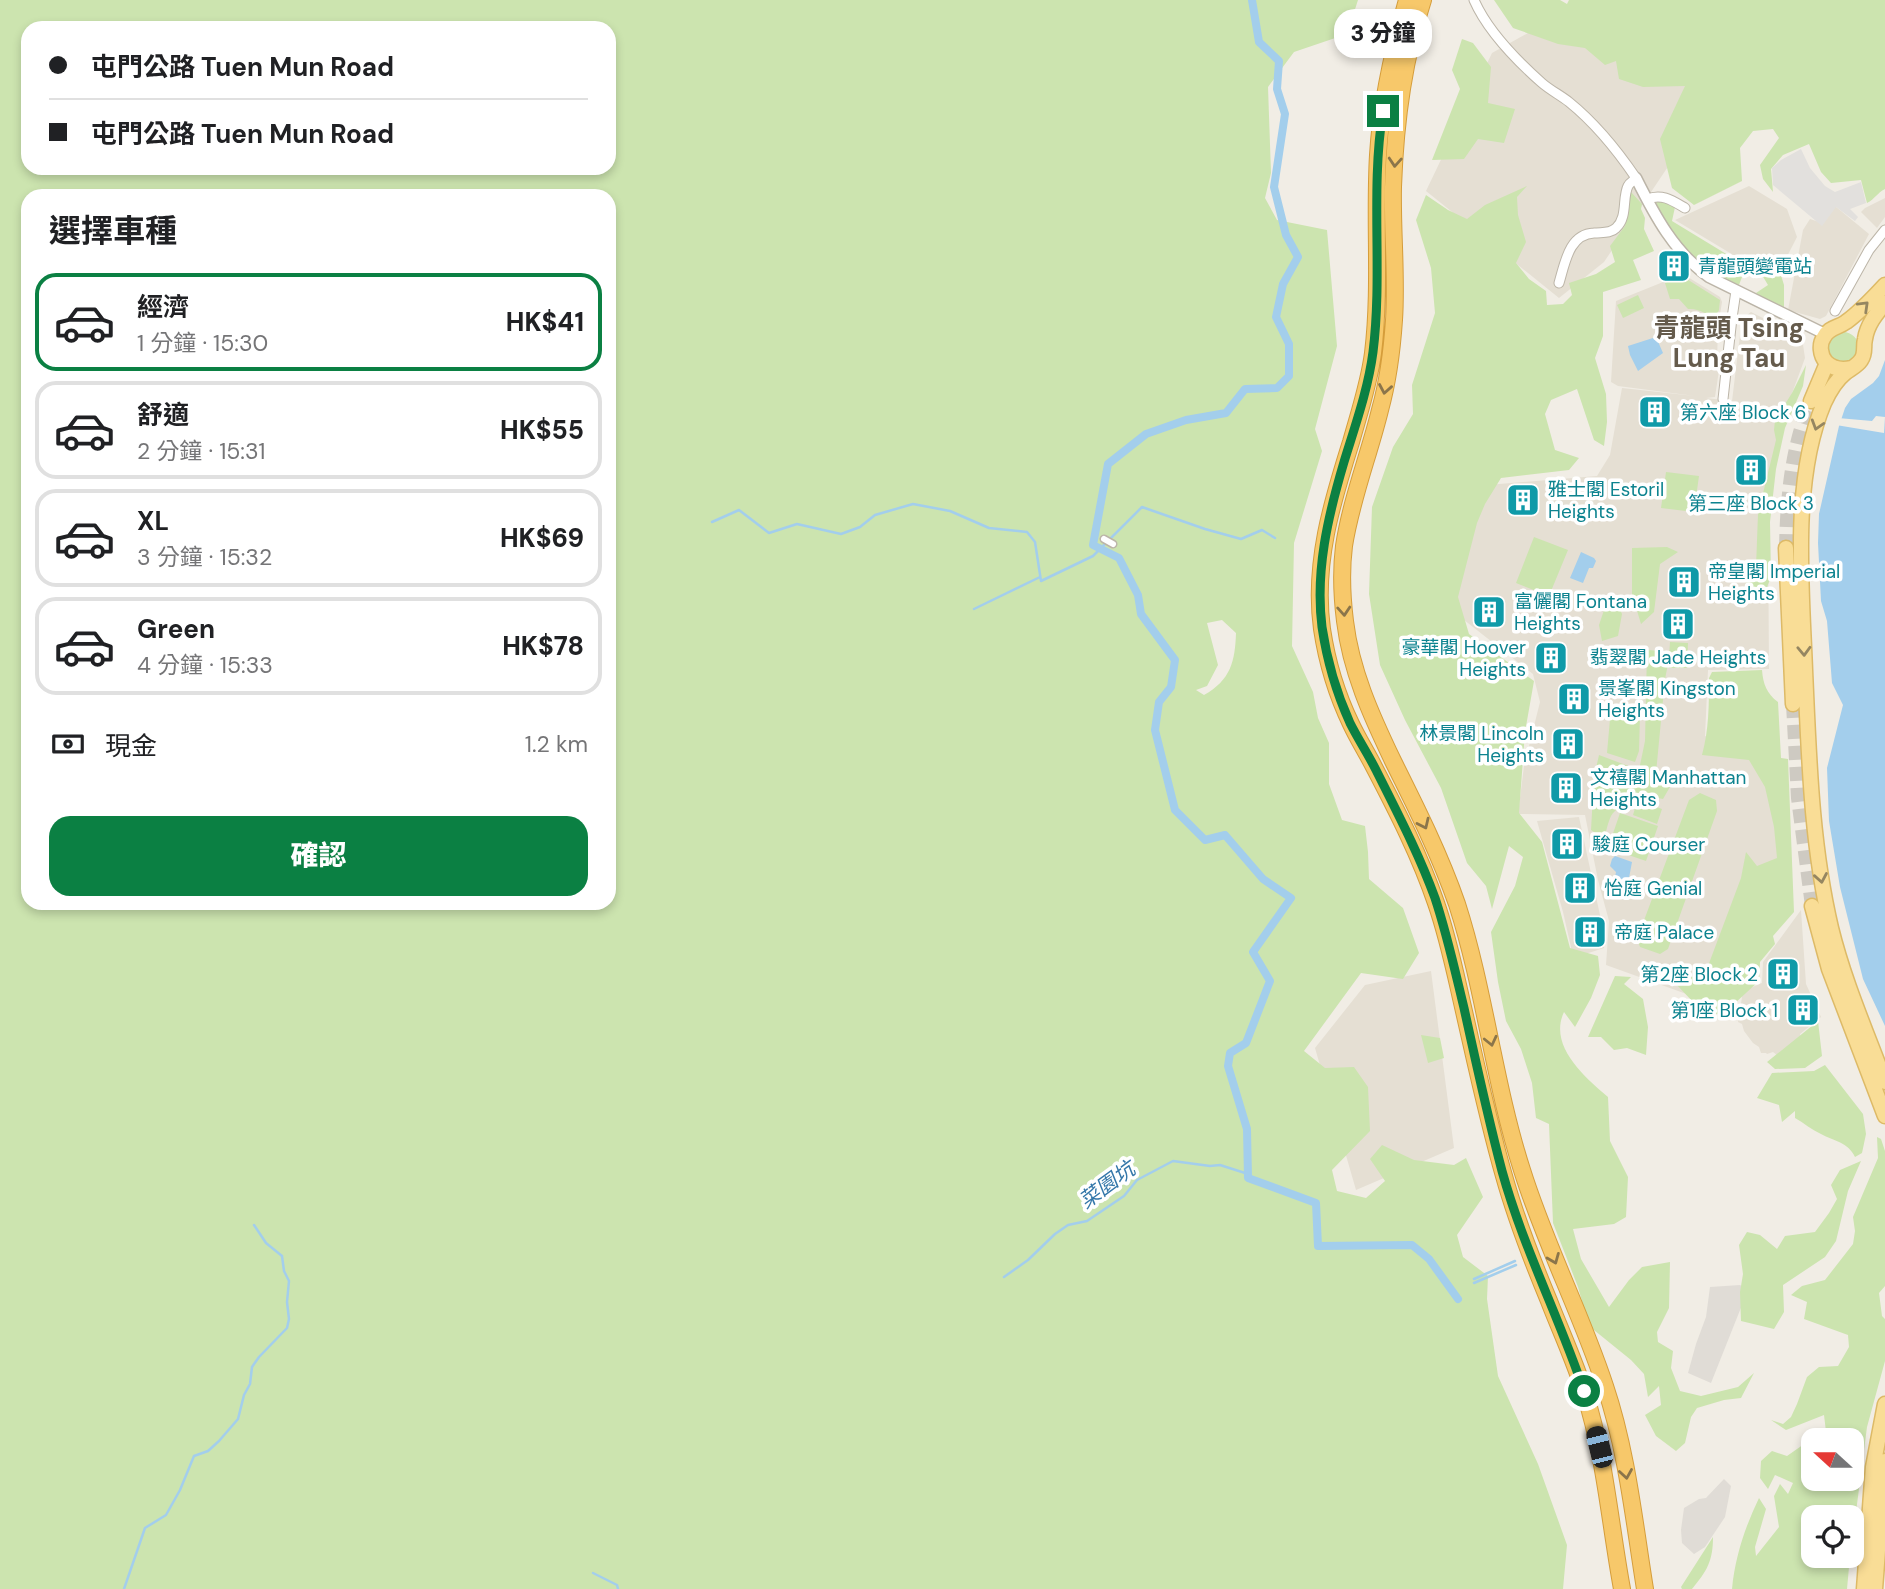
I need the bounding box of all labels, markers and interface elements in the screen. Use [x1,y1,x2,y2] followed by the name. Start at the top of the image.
[1334,10,1432,58] callout: 3 分鐘
[1350,18,1416,48] text: 3 分鐘
[91,50,394,84] text: 屯門公路 Tuen Mun Road
[1367,95,1399,127] route end
[91,117,394,151] text: 屯門公路 Tuen Mun Road
[1387,157,1402,168] one-way arrow
[49,210,177,252] text: 選擇車種
[1655,247,1693,285] building icon: 青龍頭變電站
[1698,254,1812,279] place label: 青龍頭變電站
[137,290,189,324] text: 經濟
[53,291,116,354] icon: car
[1856,301,1869,314] one-way arrow
[506,305,584,339] text: HK$41
[1654,311,1804,375] district label: 青龍頭 Tsing Lung Tau
[137,328,268,358] text: 1 分鐘 · 15:30
[1378,383,1393,395] one-way arrow
[1636,393,1674,431] building icon: 第六座 Block 6
[137,398,189,432] text: 舒適
[53,399,116,462] icon: car
[1680,400,1806,425] place label: 第六座 Block 6
[500,413,584,447] text: HK$55
[1810,419,1825,431] one-way arrow
[137,436,265,466] text: 2 分鐘 · 15:31
[1732,451,1770,489] building icon: 第三座 Block 3
[1548,477,1664,524] place label: 雅士閣 Estoril Heights
[1504,481,1542,519] building icon: 雅士閣 Estoril Heights
[1688,491,1814,516] place label: 第三座 Block 3
[137,504,169,538] text: XL
[53,507,116,570] icon: car
[500,521,584,555] text: HK$69
[137,542,272,572] text: 3 分鐘 · 15:32
[1708,559,1840,606] place label: 帝皇閣 Imperial Heights
[1665,563,1703,601] building icon: 帝皇閣 Imperial Heights
[1514,589,1647,636] place label: 富儷閣 Fontana Heights
[1470,593,1508,631] building icon: 富儷閣 Fontana Heights
[1659,605,1697,643] building icon: 翡翠閣 Jade Heights
[1336,606,1351,617] one-way arrow
[137,612,215,646] text: Green
[53,615,116,678] icon: car
[502,629,584,663] text: HK$78
[1402,635,1526,682] place label: 豪華閣 Hoover Heights
[1532,639,1570,677] building icon: 豪華閣 Hoover Heights
[1590,645,1766,670] place label: 翡翠閣 Jade Heights
[1797,646,1812,657] one-way arrow
[137,650,273,680] text: 4 分鐘 · 15:33
[1598,676,1736,723] place label: 景峯閣 Kingston Heights
[1555,680,1593,718] building icon: 景峯閣 Kingston Heights
[1419,721,1544,768] place label: 林景閣 Lincoln Heights
[49,725,87,763] icon: cash
[1549,725,1587,763] building icon: 林景閣 Lincoln Heights
[105,729,157,763] text: 現金
[525,729,588,759] text: 1.2 km
[1590,765,1746,812] place label: 文禧閣 Manhattan Heights
[1547,769,1585,807] building icon: 文禧閣 Manhattan Heights
[49,816,588,896] button: 確認
[1416,817,1430,829] one-way arrow
[1548,825,1586,863] building icon: 駿庭 Courser
[1592,832,1705,857] place label: 駿庭 Courser
[1561,869,1599,907] building icon: 怡庭 Genial
[1813,872,1828,884] one-way arrow
[1604,876,1702,901] place label: 怡庭 Genial
[1571,913,1609,951] building icon: 帝庭 Palace
[1614,920,1714,945] place label: 帝庭 Palace
[1764,955,1802,993] building icon: 第2座 Block 2
[1641,962,1758,987] place label: 第2座 Block 2
[1784,991,1822,1029] building icon: 第1座 Block 1
[1671,998,1778,1023] place label: 第1座 Block 1
[1483,1035,1497,1047] one-way arrow
[1073,1153,1143,1215] water label: 菜園坑
[1546,1252,1560,1264] one-way arrow
[1568,1375,1600,1407] route start
[1584,1424,1615,1470] car
[1801,1428,1864,1491] north arrow
[1801,1428,1864,1568] map controls
[1618,1468,1633,1480] one-way arrow
[1801,1505,1864,1568] button: locate

